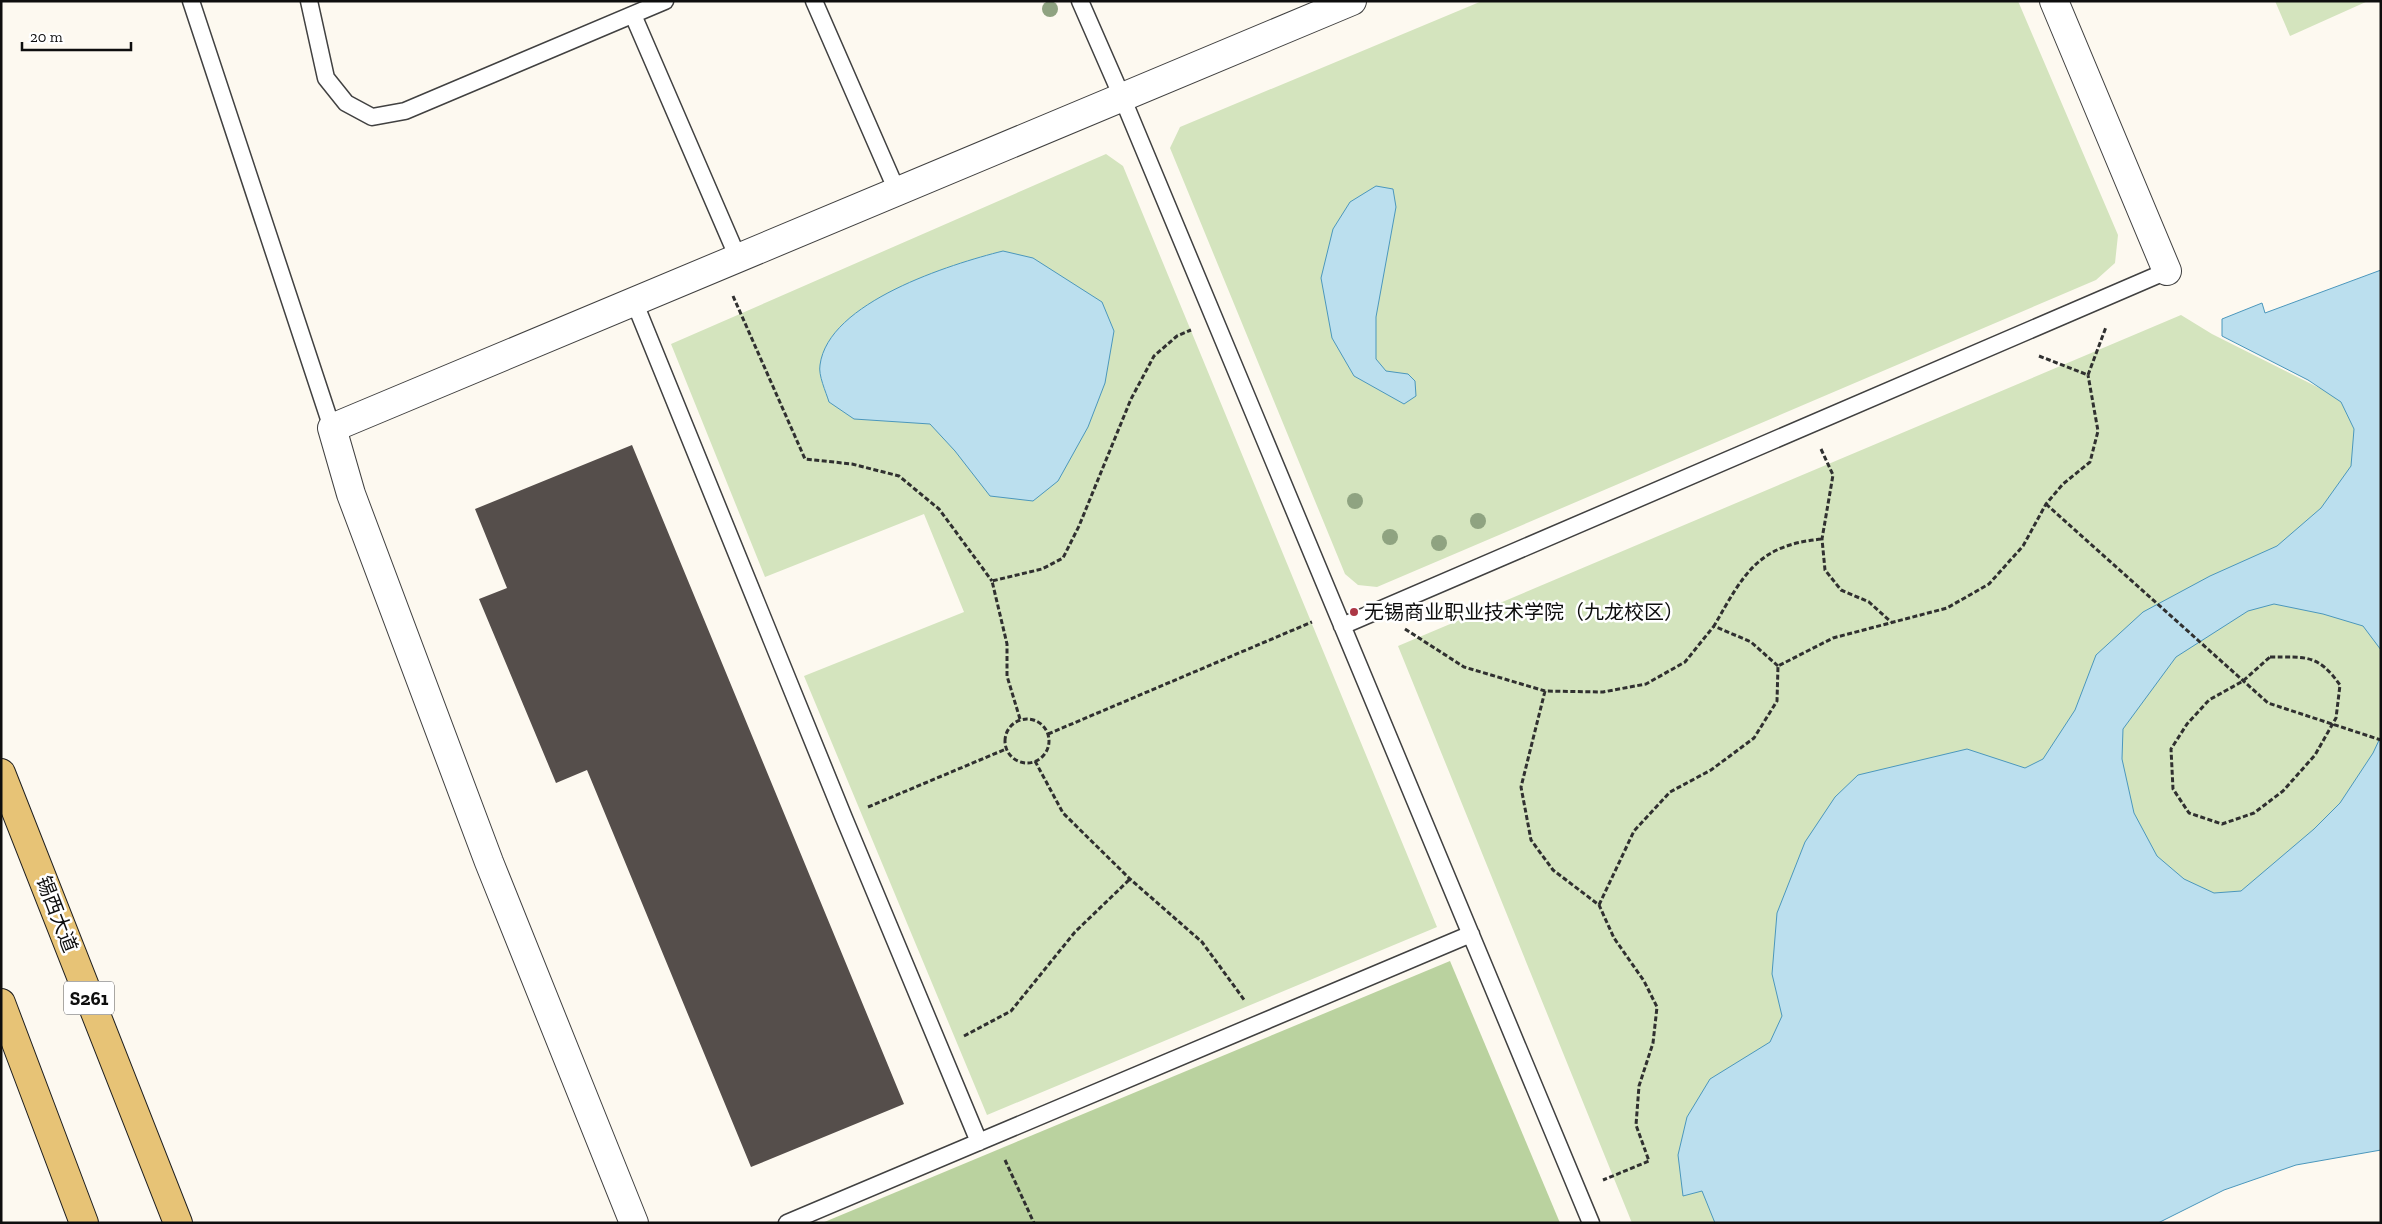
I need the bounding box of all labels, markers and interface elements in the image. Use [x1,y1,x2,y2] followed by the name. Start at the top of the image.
[22,20,131,52] scale bar
[30,28,63,46] text: 20 m
[1364,600,1684,624] place label: 无锡商业职业技术学院（九龙校区）
[1348,606,1360,618] marker: 无锡商业职业技术学院（九龙校区）
[31,872,83,956] street label: 锡西大道
[64,981,114,1014] road number: S261

